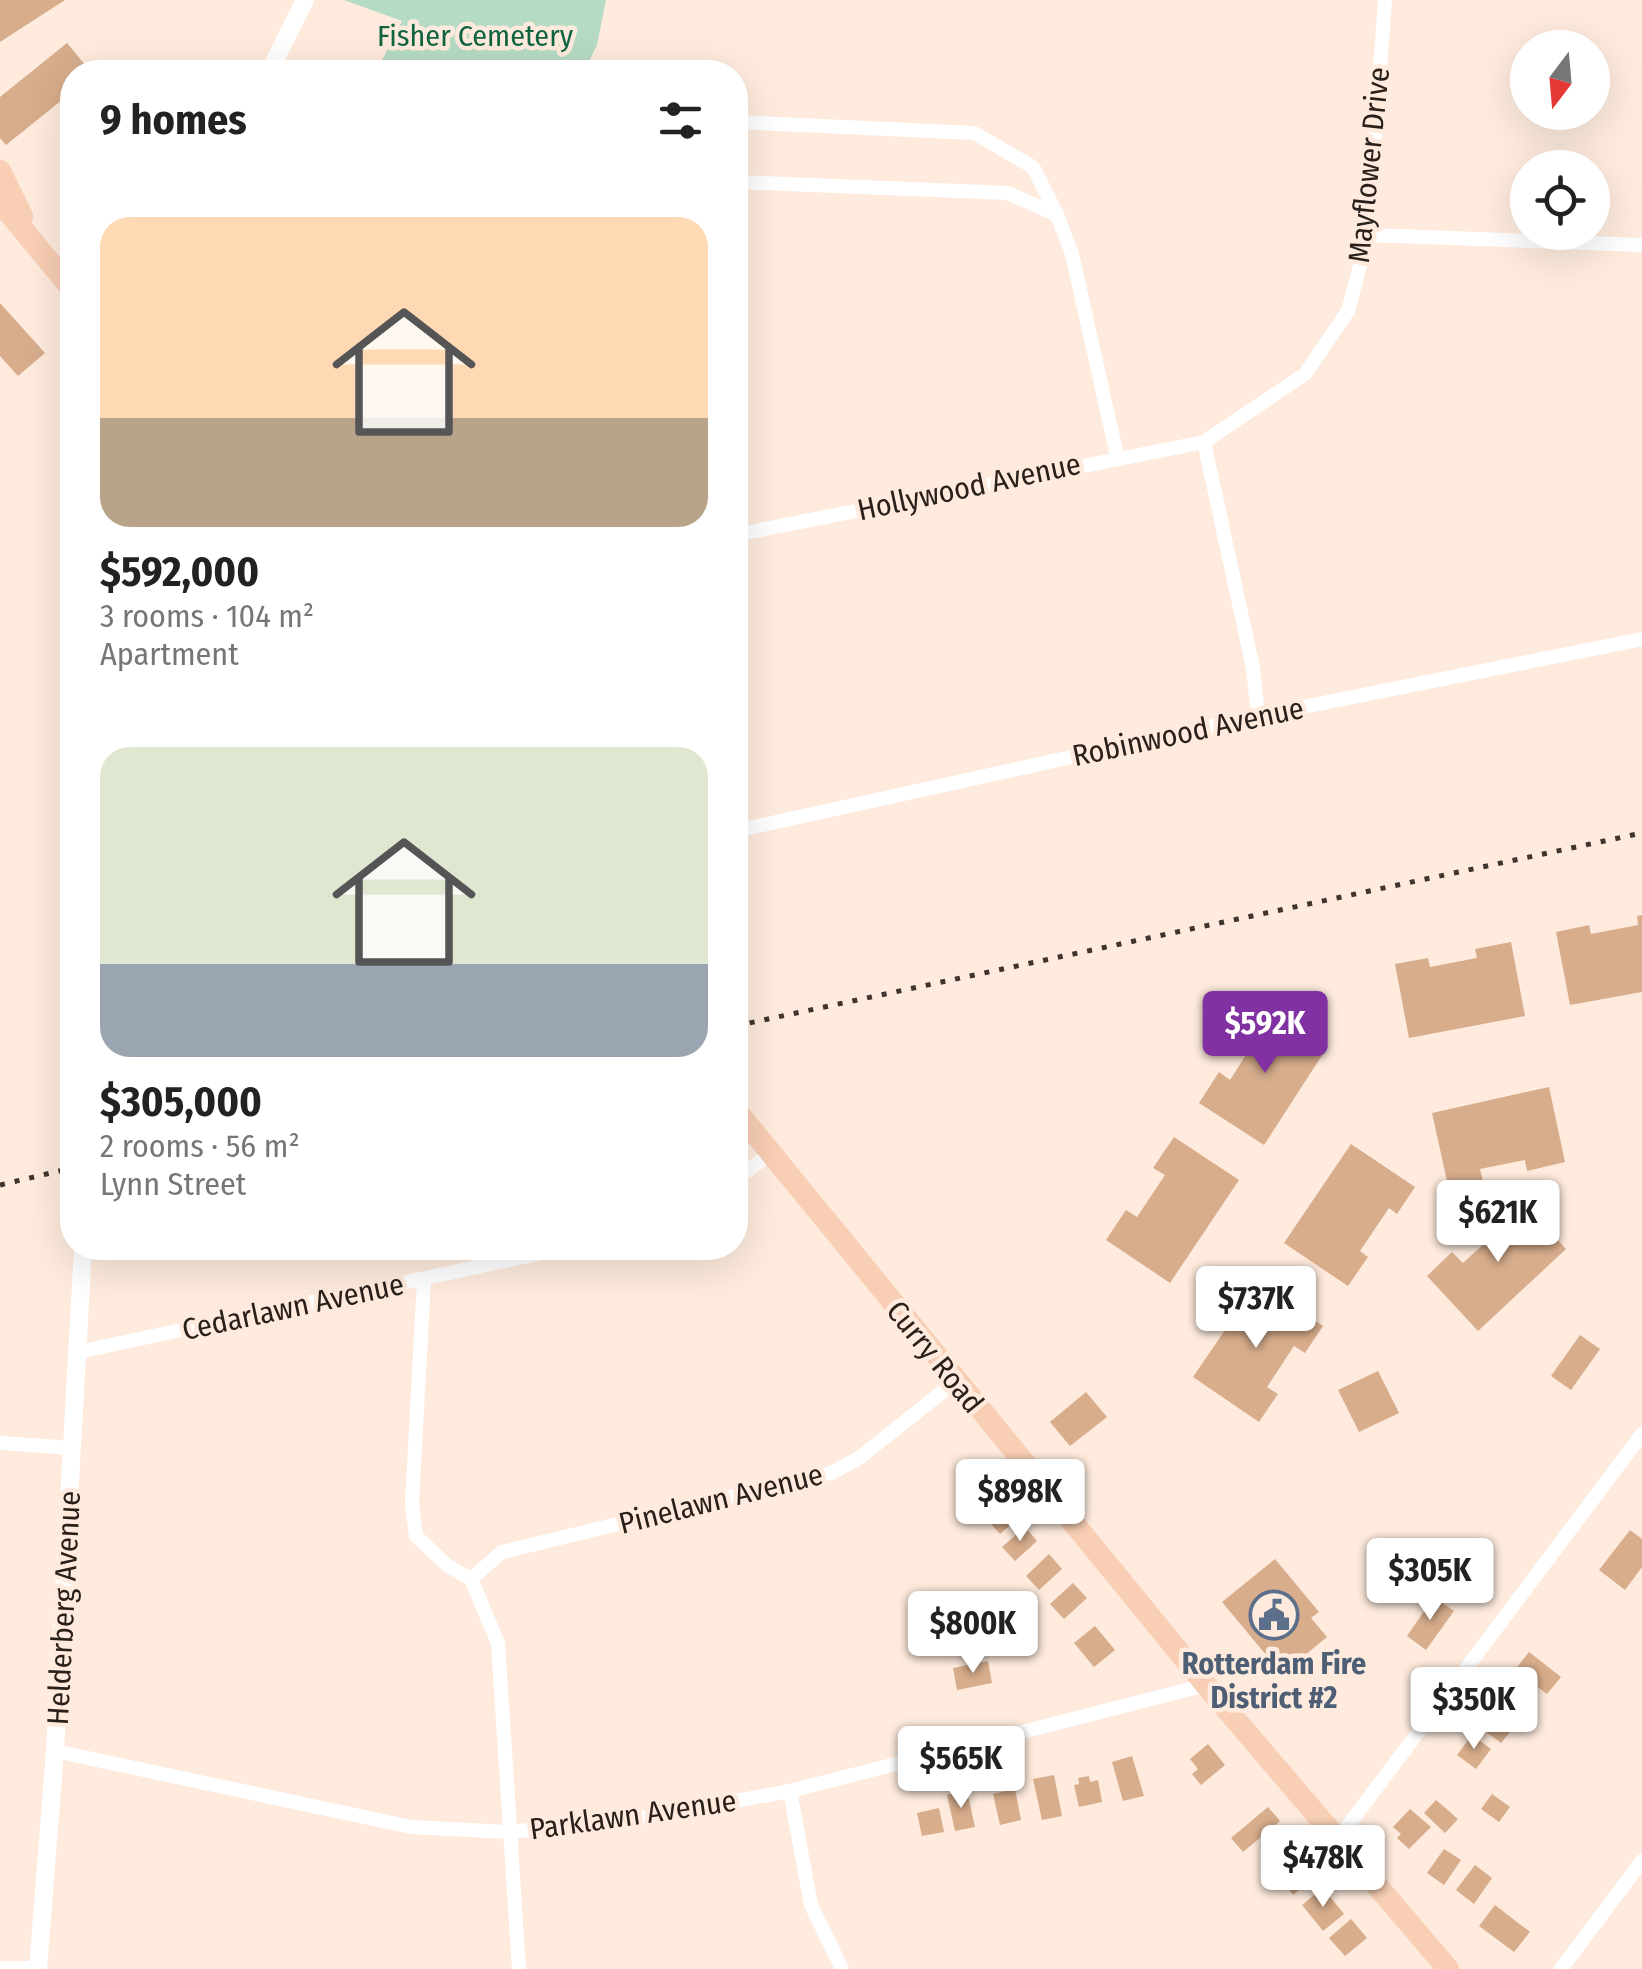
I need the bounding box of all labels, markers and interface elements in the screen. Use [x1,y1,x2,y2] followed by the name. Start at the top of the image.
[377,18,574,54] park label: Fisher Cemetery
[1510,30,1610,130] north arrow
[1510,30,1610,250] map controls
[1341,65,1397,265] street label: Mayflower Drive
[653,93,708,148] icon: filters
[100,95,247,145] text: 9 homes
[1510,150,1610,250] button: locate
[314,282,494,462] icon: home
[854,446,1084,528] street label: Hollywood Avenue
[100,547,259,597] text: $592,000
[100,597,314,635] text: 3 rooms · 104 m²
[100,635,239,673] text: Apartment
[1069,690,1307,774] street label: Robinwood Avenue
[314,812,494,992] icon: home
[1195,991,1335,1076] pin: $592K
[1225,1004,1305,1042] text: $592K
[100,1077,262,1127] text: $305,000
[100,1127,300,1165] text: 2 rooms · 56 m²
[100,1165,246,1203] text: Lynn Street
[1428,1180,1568,1265] pin: $621K
[1459,1193,1537,1231] text: $621K
[179,1266,407,1348] street label: Cedarlawn Avenue
[1186,1266,1326,1351] pin: $737K
[1218,1279,1294,1317] text: $737K
[879,1294,991,1420] street label: Curry Road
[615,1456,827,1542] street label: Pinelawn Avenue
[950,1459,1090,1544] pin: $898K
[978,1472,1062,1510] text: $898K
[40,1490,88,1726] street label: Helderberg Avenue
[1360,1538,1500,1623] pin: $305K
[1389,1551,1471,1589] text: $305K
[1248,1589,1300,1641] public building icon: Rotterdam Fire District #2
[903,1591,1043,1676] pin: $800K
[930,1604,1016,1642] text: $800K
[1182,1646,1366,1716] place label: Rotterdam Fire District #2
[1404,1667,1544,1752] pin: $350K
[1433,1680,1515,1718] text: $350K
[891,1726,1031,1811] pin: $565K
[920,1739,1002,1777] text: $565K
[527,1783,739,1847] street label: Parklawn Avenue
[1253,1825,1393,1910] pin: $478K
[1283,1838,1363,1876] text: $478K

